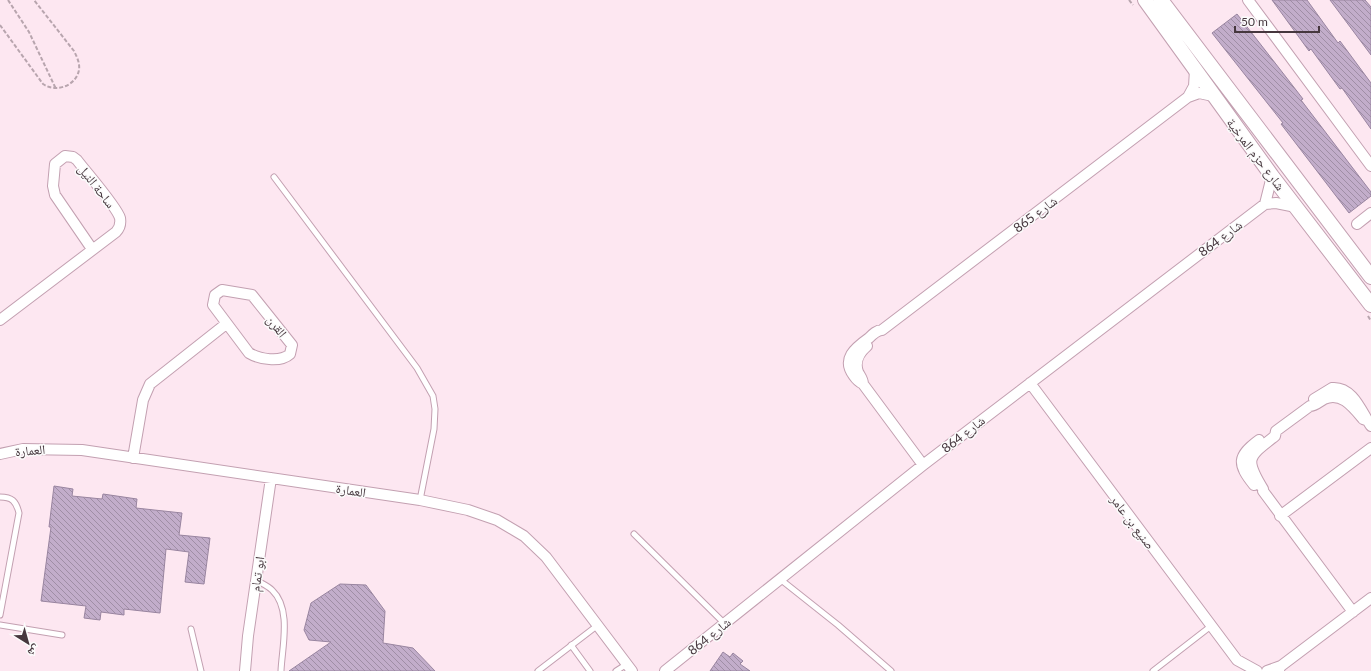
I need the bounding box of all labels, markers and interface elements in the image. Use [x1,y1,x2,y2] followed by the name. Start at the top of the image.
[1235,8,1319,34] scale bar
[1241,14,1268,29] text: 50 m
[1222,115,1288,195] street label: شارع حزم المرخية
[74,161,119,212] street label: ساحة النيل
[1010,192,1061,237] street label: شارع 865
[1195,216,1246,261] street label: شارع 864
[263,312,291,341] street label: القرن
[938,412,989,457] street label: شارع 864
[14,441,46,460] street label: العمارة
[335,480,367,501] street label: العمارة
[1105,491,1159,553] street label: صنيع بن عامر
[247,555,268,593] street label: ابو تمام
[684,614,735,660] street label: شارع 864
[8,623,48,663] north arrow
[24,641,43,660] text: ش

